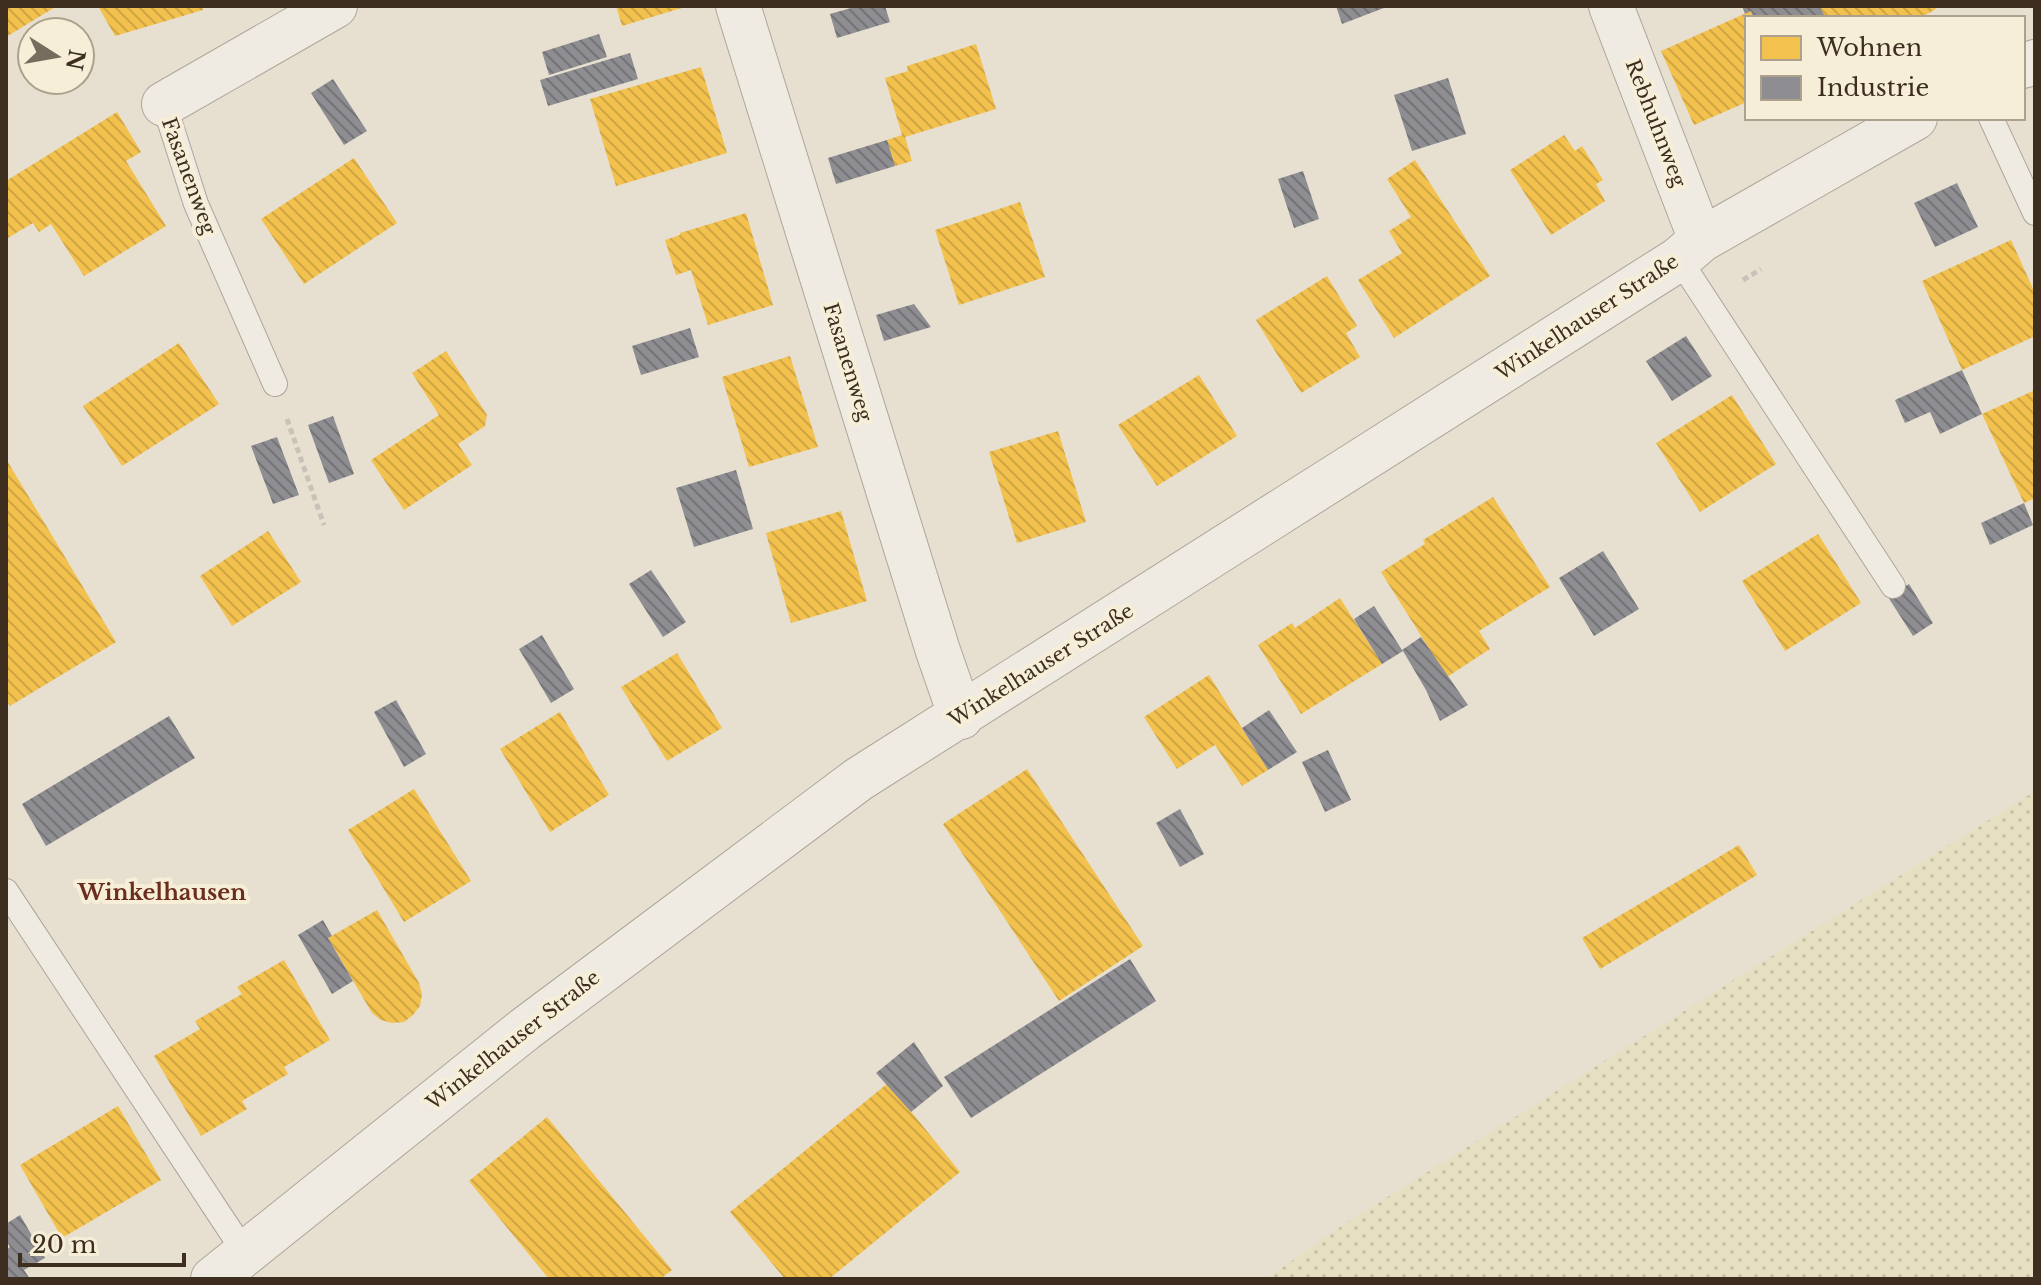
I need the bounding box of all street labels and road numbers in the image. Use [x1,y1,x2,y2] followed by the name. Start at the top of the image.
[1621,56,1692,191] street label: Rebhuhnweg
[157,114,222,239] street label: Fasanenweg
[1490,249,1683,386] street label: Winkelhauser Straße
[819,300,878,425] street label: Fasanenweg
[943,598,1138,732] street label: Winkelhauser Straße
[421,965,604,1116] street label: Winkelhauser Straße

